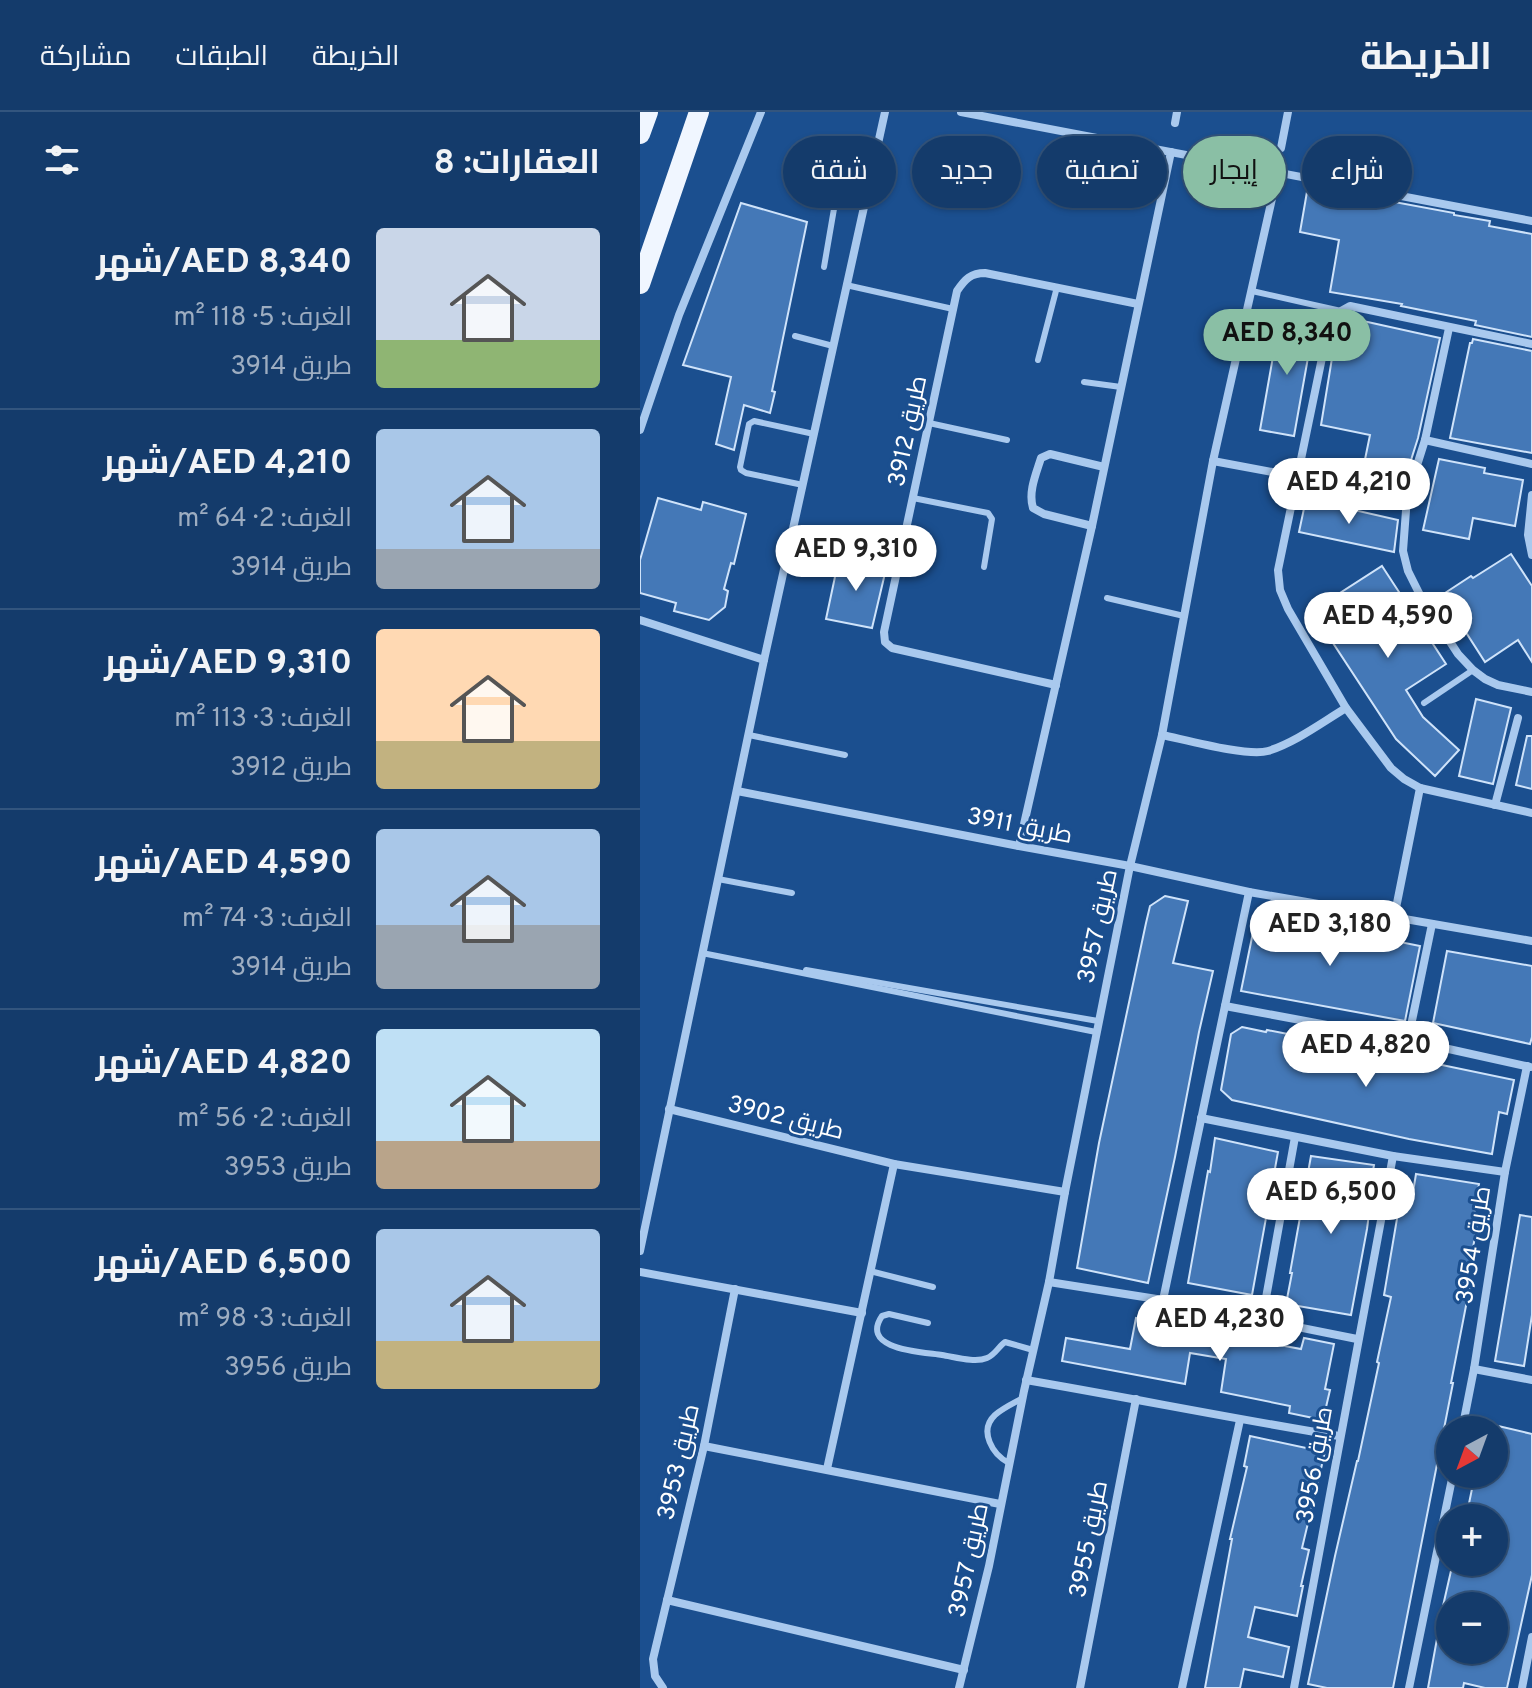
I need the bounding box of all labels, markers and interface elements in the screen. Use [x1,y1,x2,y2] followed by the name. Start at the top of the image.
[1360,35,1492,84] text: الخريطة
[40,40,131,76] text: مشاركة
[175,40,268,76] text: الطبقات
[312,40,399,76] text: الخريطة
[783,136,896,208] chip: شقة
[912,136,1021,208] chip: جديد
[1037,136,1167,208] chip: تصفية
[1183,136,1286,208] chip: إيجار
[1302,136,1412,208] chip: شراء
[40,138,84,182] icon: filters
[434,143,600,186] text: العقارات: 8
[96,242,352,285] text: AED 8,340/شهر
[440,260,536,356] icon: home
[173,302,352,335] text: الغرف: 5 · 118 m²
[1195,309,1379,377] pin: AED 8,340
[1221,318,1353,351] text: AED 8,340
[230,351,352,384] text: طريق 3914
[883,373,935,490] street label: طريق 3912
[103,443,352,486] text: AED 4,210/شهر
[1257,458,1441,526] pin: AED 4,210
[440,461,536,557] icon: home
[1286,467,1412,500] text: AED 4,210
[177,503,352,536] text: الغرف: 2 · 64 m²
[764,525,948,593] pin: AED 9,310
[794,534,918,567] text: AED 9,310
[230,552,352,585] text: طريق 3914
[1296,592,1480,660] pin: AED 4,590
[1322,601,1454,634] text: AED 4,590
[104,643,352,686] text: AED 9,310/شهر
[440,661,536,757] icon: home
[174,703,352,736] text: الغرف: 3 · 113 m²
[230,752,352,785] text: طريق 3912
[964,802,1075,852] street label: طريق 3911
[96,843,352,886] text: AED 4,590/شهر
[440,861,536,957] icon: home
[1072,867,1126,986] street label: طريق 3957
[1238,900,1422,968] pin: AED 3,180
[182,903,352,936] text: الغرف: 3 · 74 m²
[1268,909,1392,942] text: AED 3,180
[230,952,352,985] text: طريق 3914
[1274,1021,1458,1089] pin: AED 4,820
[1300,1030,1432,1063] text: AED 4,820
[96,1043,352,1086] text: AED 4,820/شهر
[440,1061,536,1157] icon: home
[724,1090,847,1148] street label: طريق 3902
[177,1103,352,1136] text: الغرف: 2 · 56 m²
[224,1152,352,1185] text: طريق 3953
[1239,1168,1423,1236] pin: AED 6,500
[1265,1177,1397,1210] text: AED 6,500
[1451,1184,1499,1306] street label: طريق 3954
[95,1243,352,1286] text: AED 6,500/شهر
[440,1261,536,1357] icon: home
[1128,1295,1312,1363] pin: AED 4,230
[178,1303,352,1336] text: الغرف: 3 · 98 m²
[1155,1304,1285,1337] text: AED 4,230
[224,1352,352,1385] text: طريق 3956
[652,1402,708,1523] street label: طريق 3953
[1291,1405,1341,1526] street label: طريق 3956
[1436,1416,1508,1488] north arrow
[1436,1416,1508,1664] map controls
[1064,1478,1116,1600] street label: طريق 3955
[943,1501,997,1620] street label: طريق 3957
[1436,1504,1508,1576] button: +
[1436,1592,1508,1664] button: −

